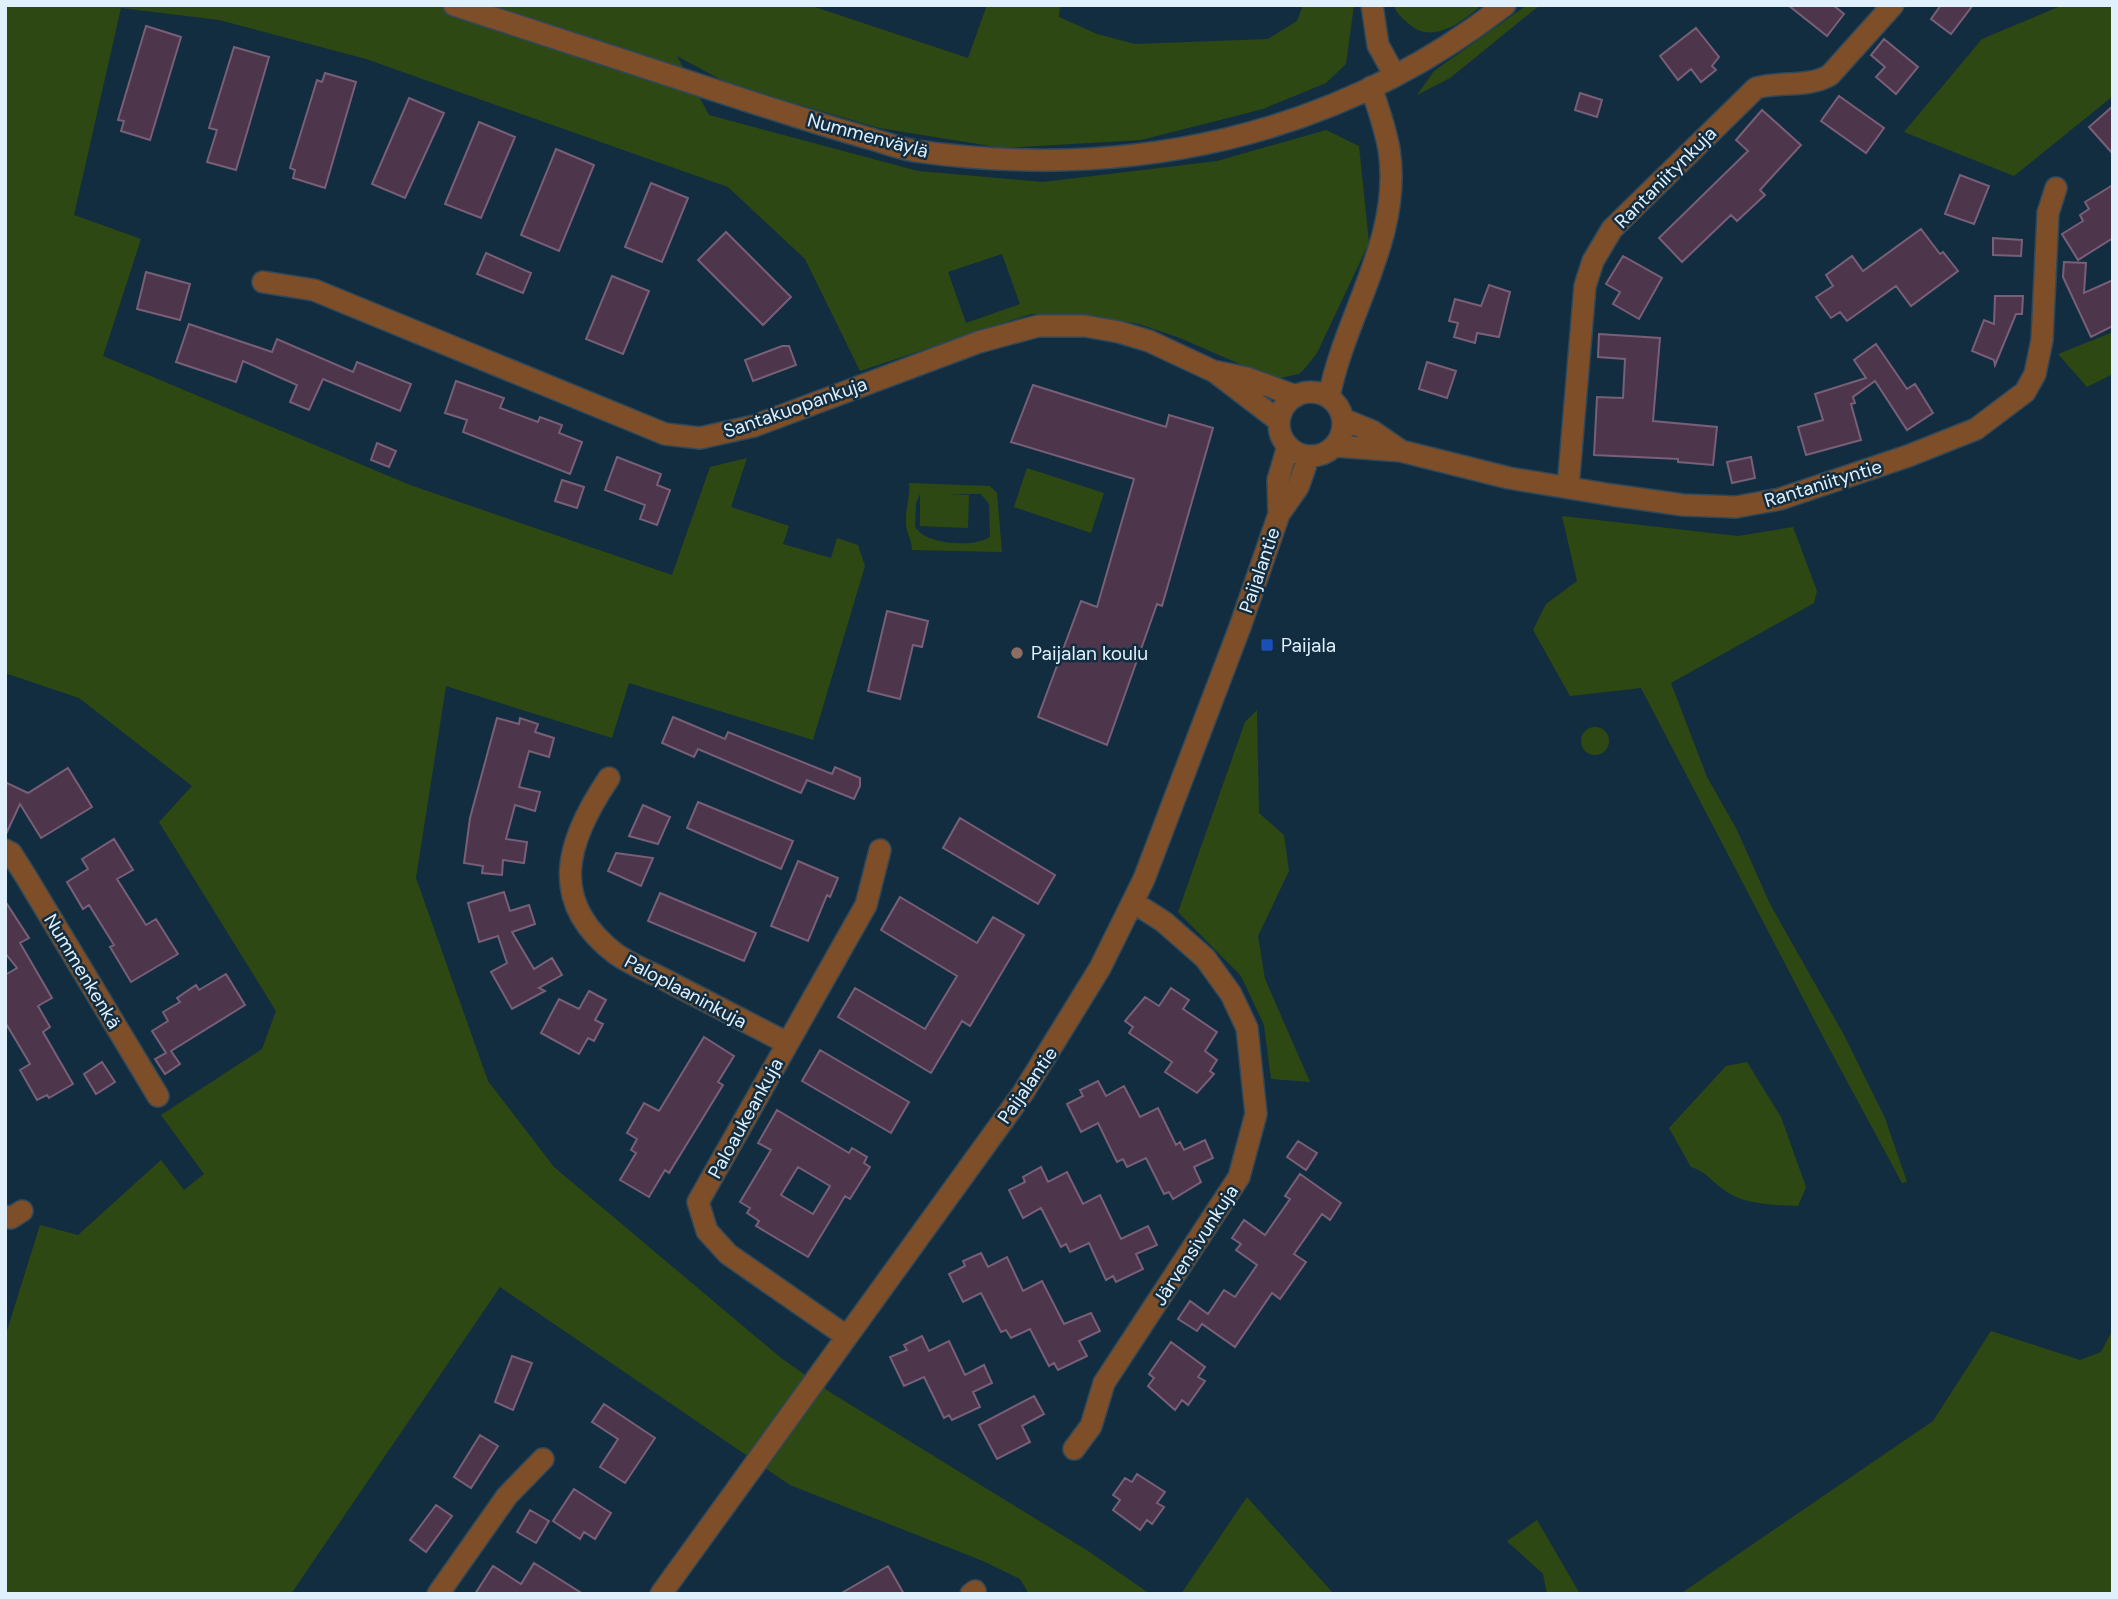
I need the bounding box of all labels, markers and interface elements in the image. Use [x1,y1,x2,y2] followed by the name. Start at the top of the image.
[805,107,931,164] street label: Nummenväylä
[1609,121,1722,234] street label: Rantaniitynkuja
[720,371,870,444] street label: Santakuopankuja
[1761,454,1885,513] street label: Rantaniityntie
[1233,524,1286,616] street label: Paijalantie
[1281,633,1336,658] place label: Paijala
[1259,637,1275,653] marker: Paijala
[1031,641,1148,666] place label: Paijalan koulu
[1009,645,1025,661] marker: Paijalan koulu
[38,909,127,1033] street label: Nummenkenkä
[620,949,751,1034] street label: Paloplaaninkuja
[992,1042,1063,1129] street label: Paijalantie
[702,1054,789,1183] street label: Paloaukeankuja
[1147,1180,1244,1311] street label: Järvensivunkuja

